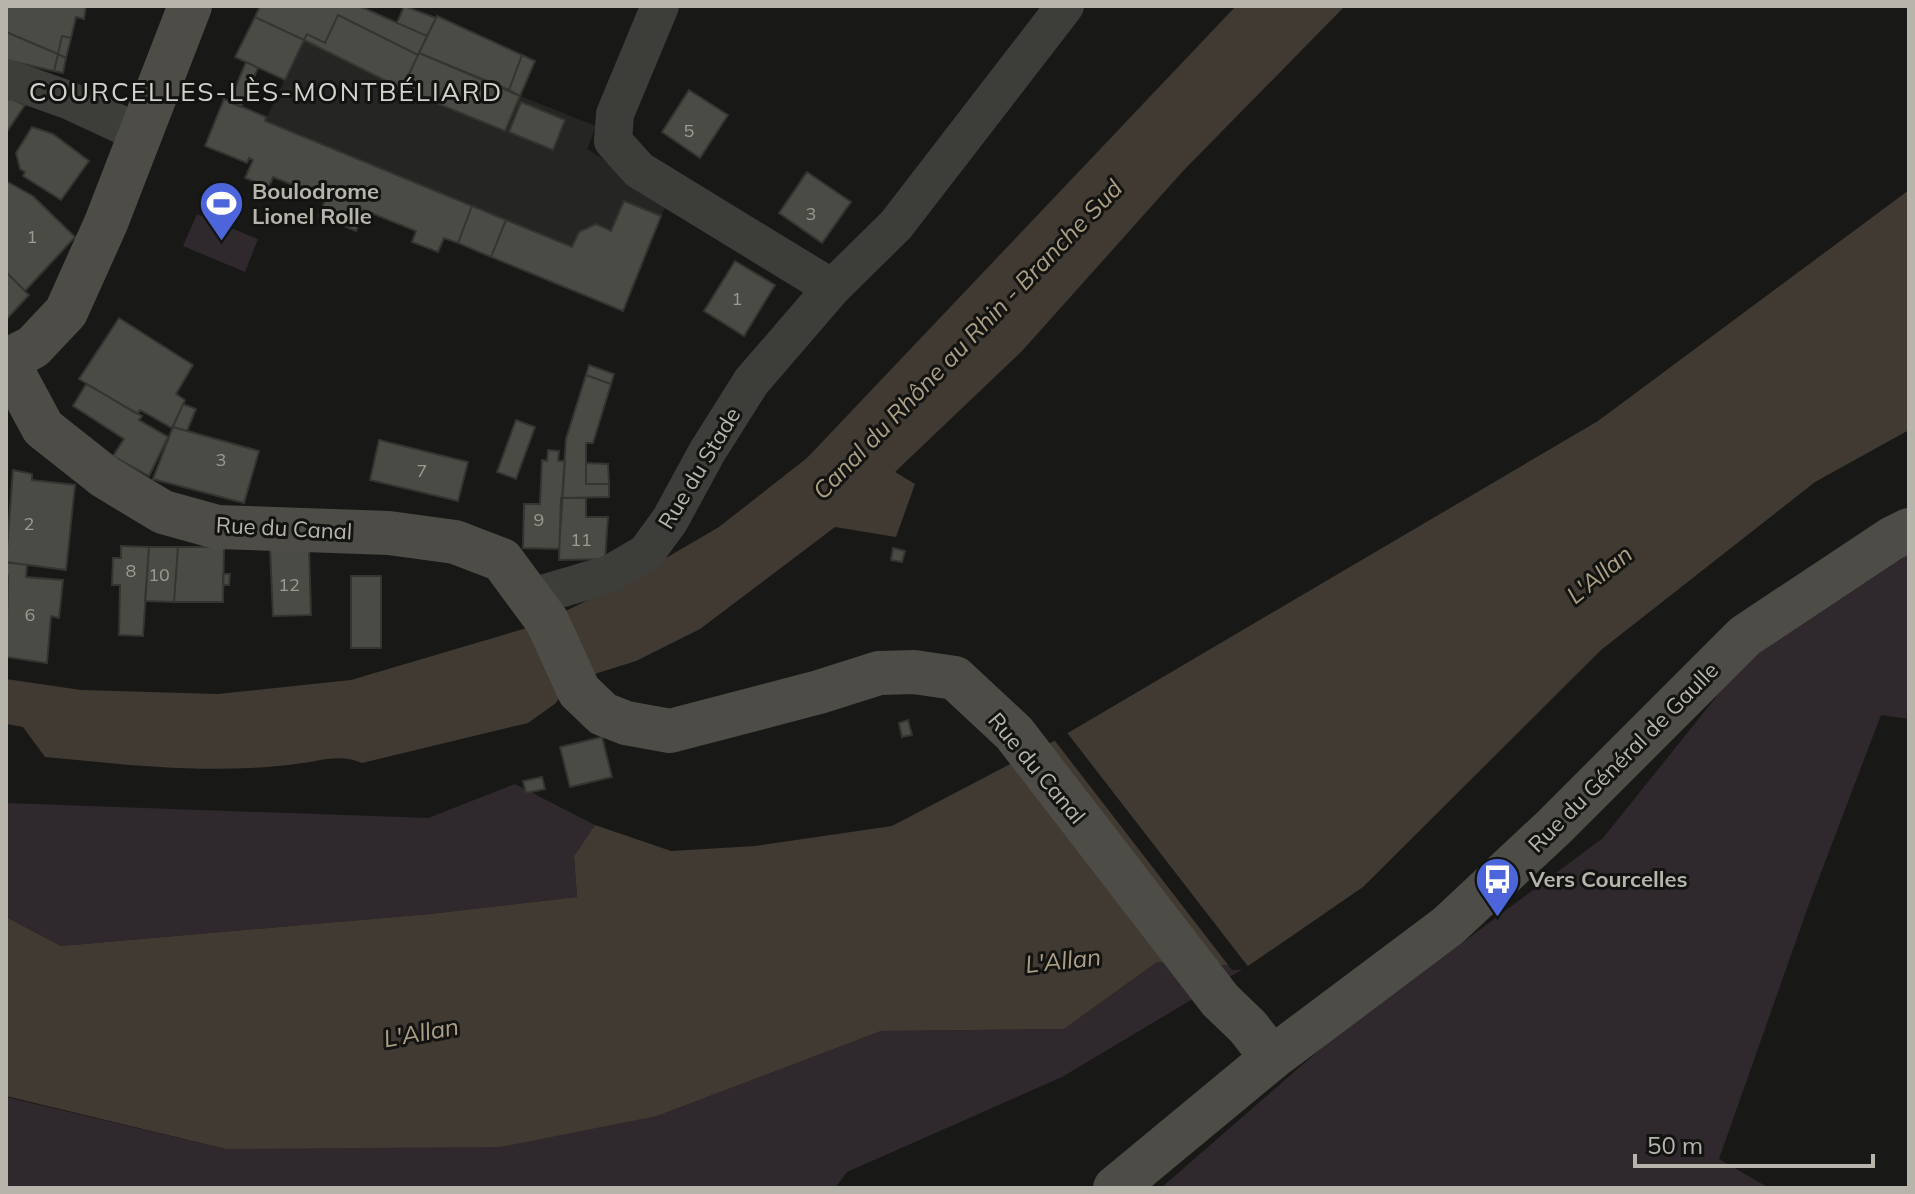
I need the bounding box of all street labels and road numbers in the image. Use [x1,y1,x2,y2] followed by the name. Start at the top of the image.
[652,402,746,534] street label: Rue du Stade
[215,510,353,546] street label: Rue du Canal
[1522,656,1724,858] street label: Rue du Général de Gaulle
[982,707,1092,829] street label: Rue du Canal

